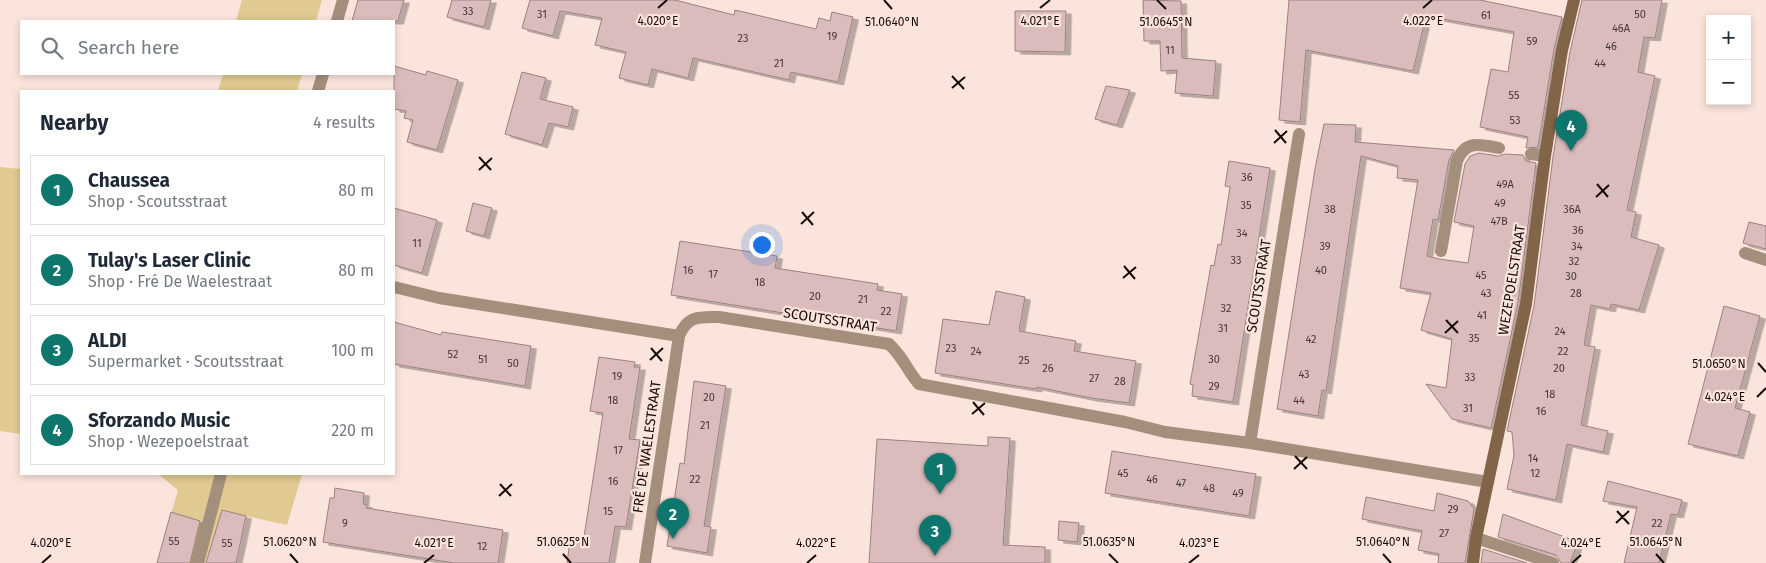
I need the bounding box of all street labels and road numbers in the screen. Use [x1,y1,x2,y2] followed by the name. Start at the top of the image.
[1495,223,1529,336] street label: WEZEPOELSTRAAT
[1243,237,1275,334] street label: SCOUTSSTRAAT
[782,304,879,336] street label: SCOUTSSTRAAT
[628,379,665,514] street label: FRÉ DE WAELESTRAAT

